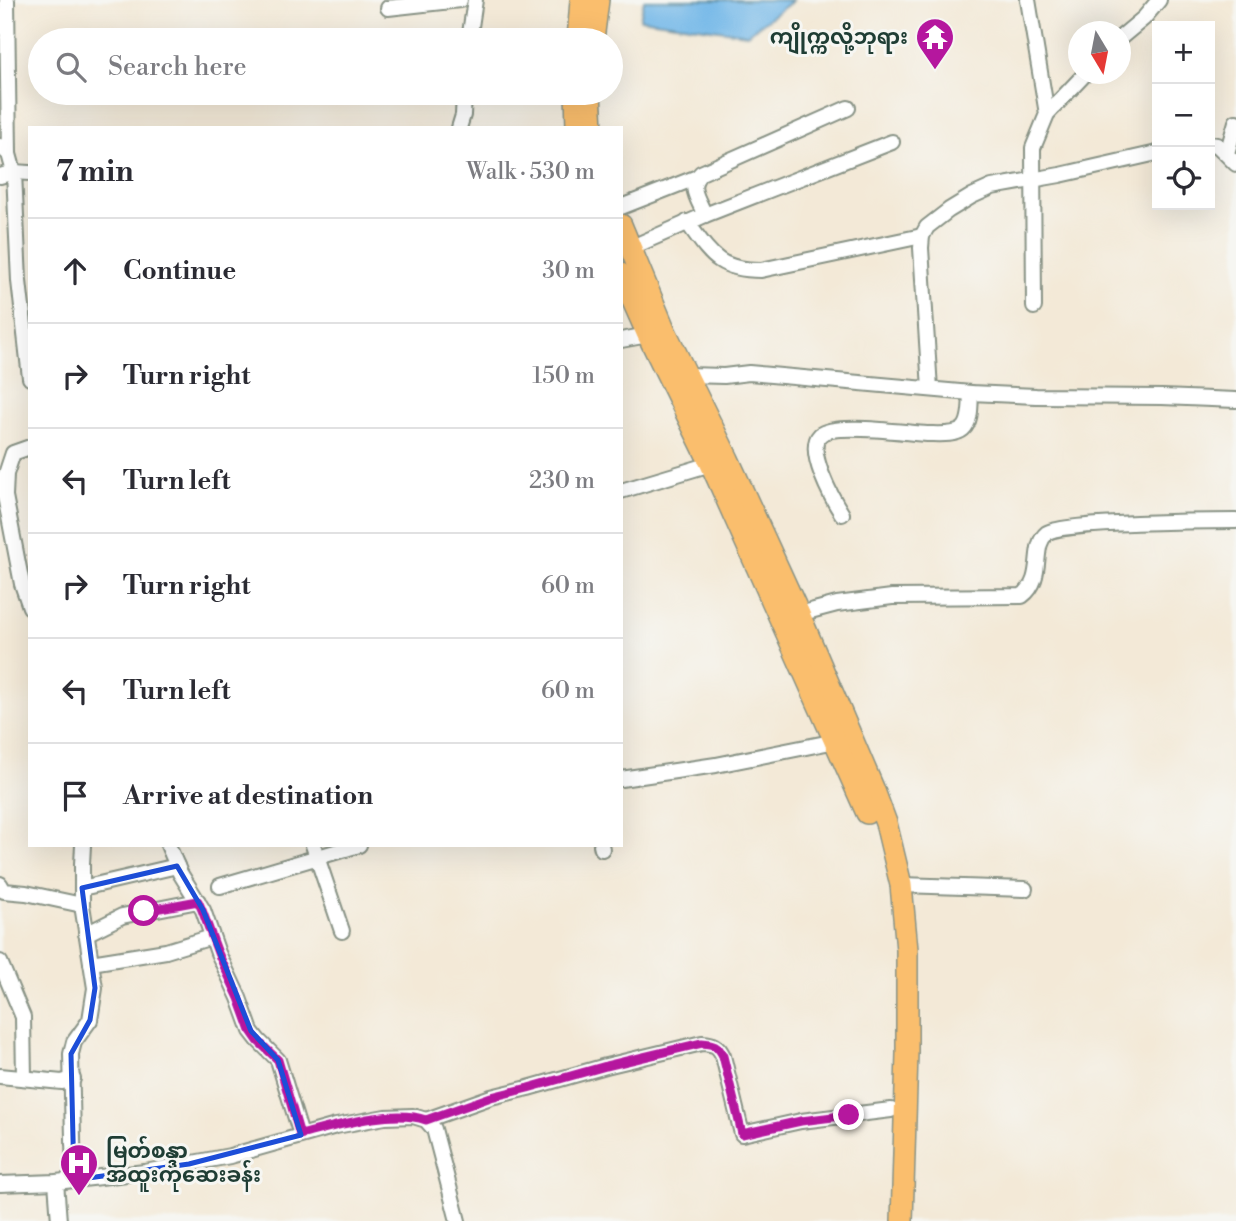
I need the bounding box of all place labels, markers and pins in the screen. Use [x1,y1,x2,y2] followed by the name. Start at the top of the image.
[914,16,956,71] temple icon: ကျိုက္ကလို့ဘုရား
[770,21,908,55] place label: ကျိုက္ကလို့ဘုရား
[106,1135,261,1192] place label: မြတ်စန္ဒာ အထူးကုဆေးခန်း
[58,1142,100,1197] hospital icon: မြတ်စန္ဒာ အထူးကုဆေးခန်း

